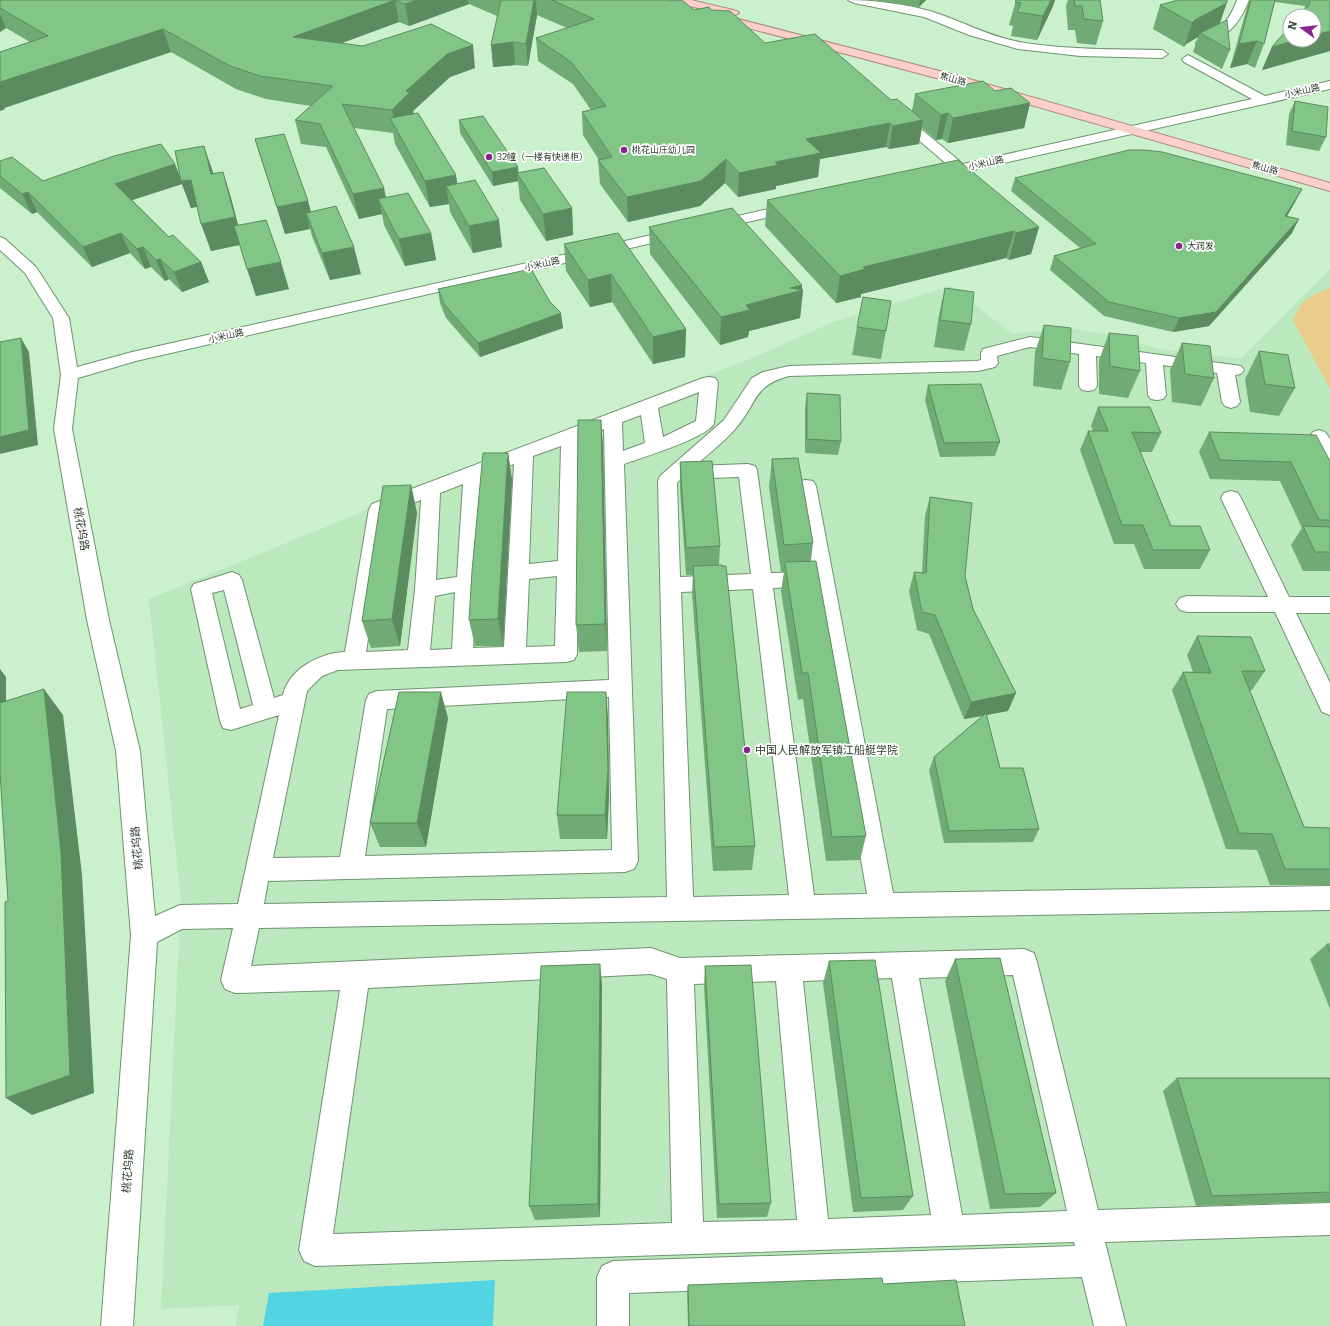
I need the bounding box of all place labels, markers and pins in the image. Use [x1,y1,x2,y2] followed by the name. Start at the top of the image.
[619,145,629,155] marker: 桃花山庄幼儿园
[632,145,695,155] place label: 桃花山庄幼儿园
[497,151,588,162] place label: 32幢（一楼有快递柜）
[484,152,494,162] marker: 32幢（一楼有快递柜）
[1174,241,1184,251] marker: 大润发
[1187,241,1214,251] place label: 大润发
[755,744,898,757] place label: 中国人民解放军镇江船艇学院
[742,745,752,755] marker: 中国人民解放军镇江船艇学院

